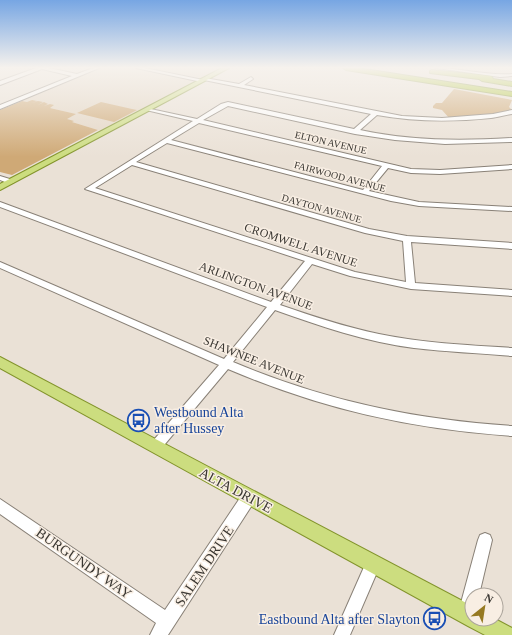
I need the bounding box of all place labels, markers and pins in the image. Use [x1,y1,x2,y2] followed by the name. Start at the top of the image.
[154,405,244,436] place label: Westbound Alta after Hussey
[125,407,151,433] bus stop icon: Westbound Alta after Hussey
[422,606,448,632] bus stop icon: Eastbound Alta after Slayton
[259,612,420,627] place label: Eastbound Alta after Slayton

